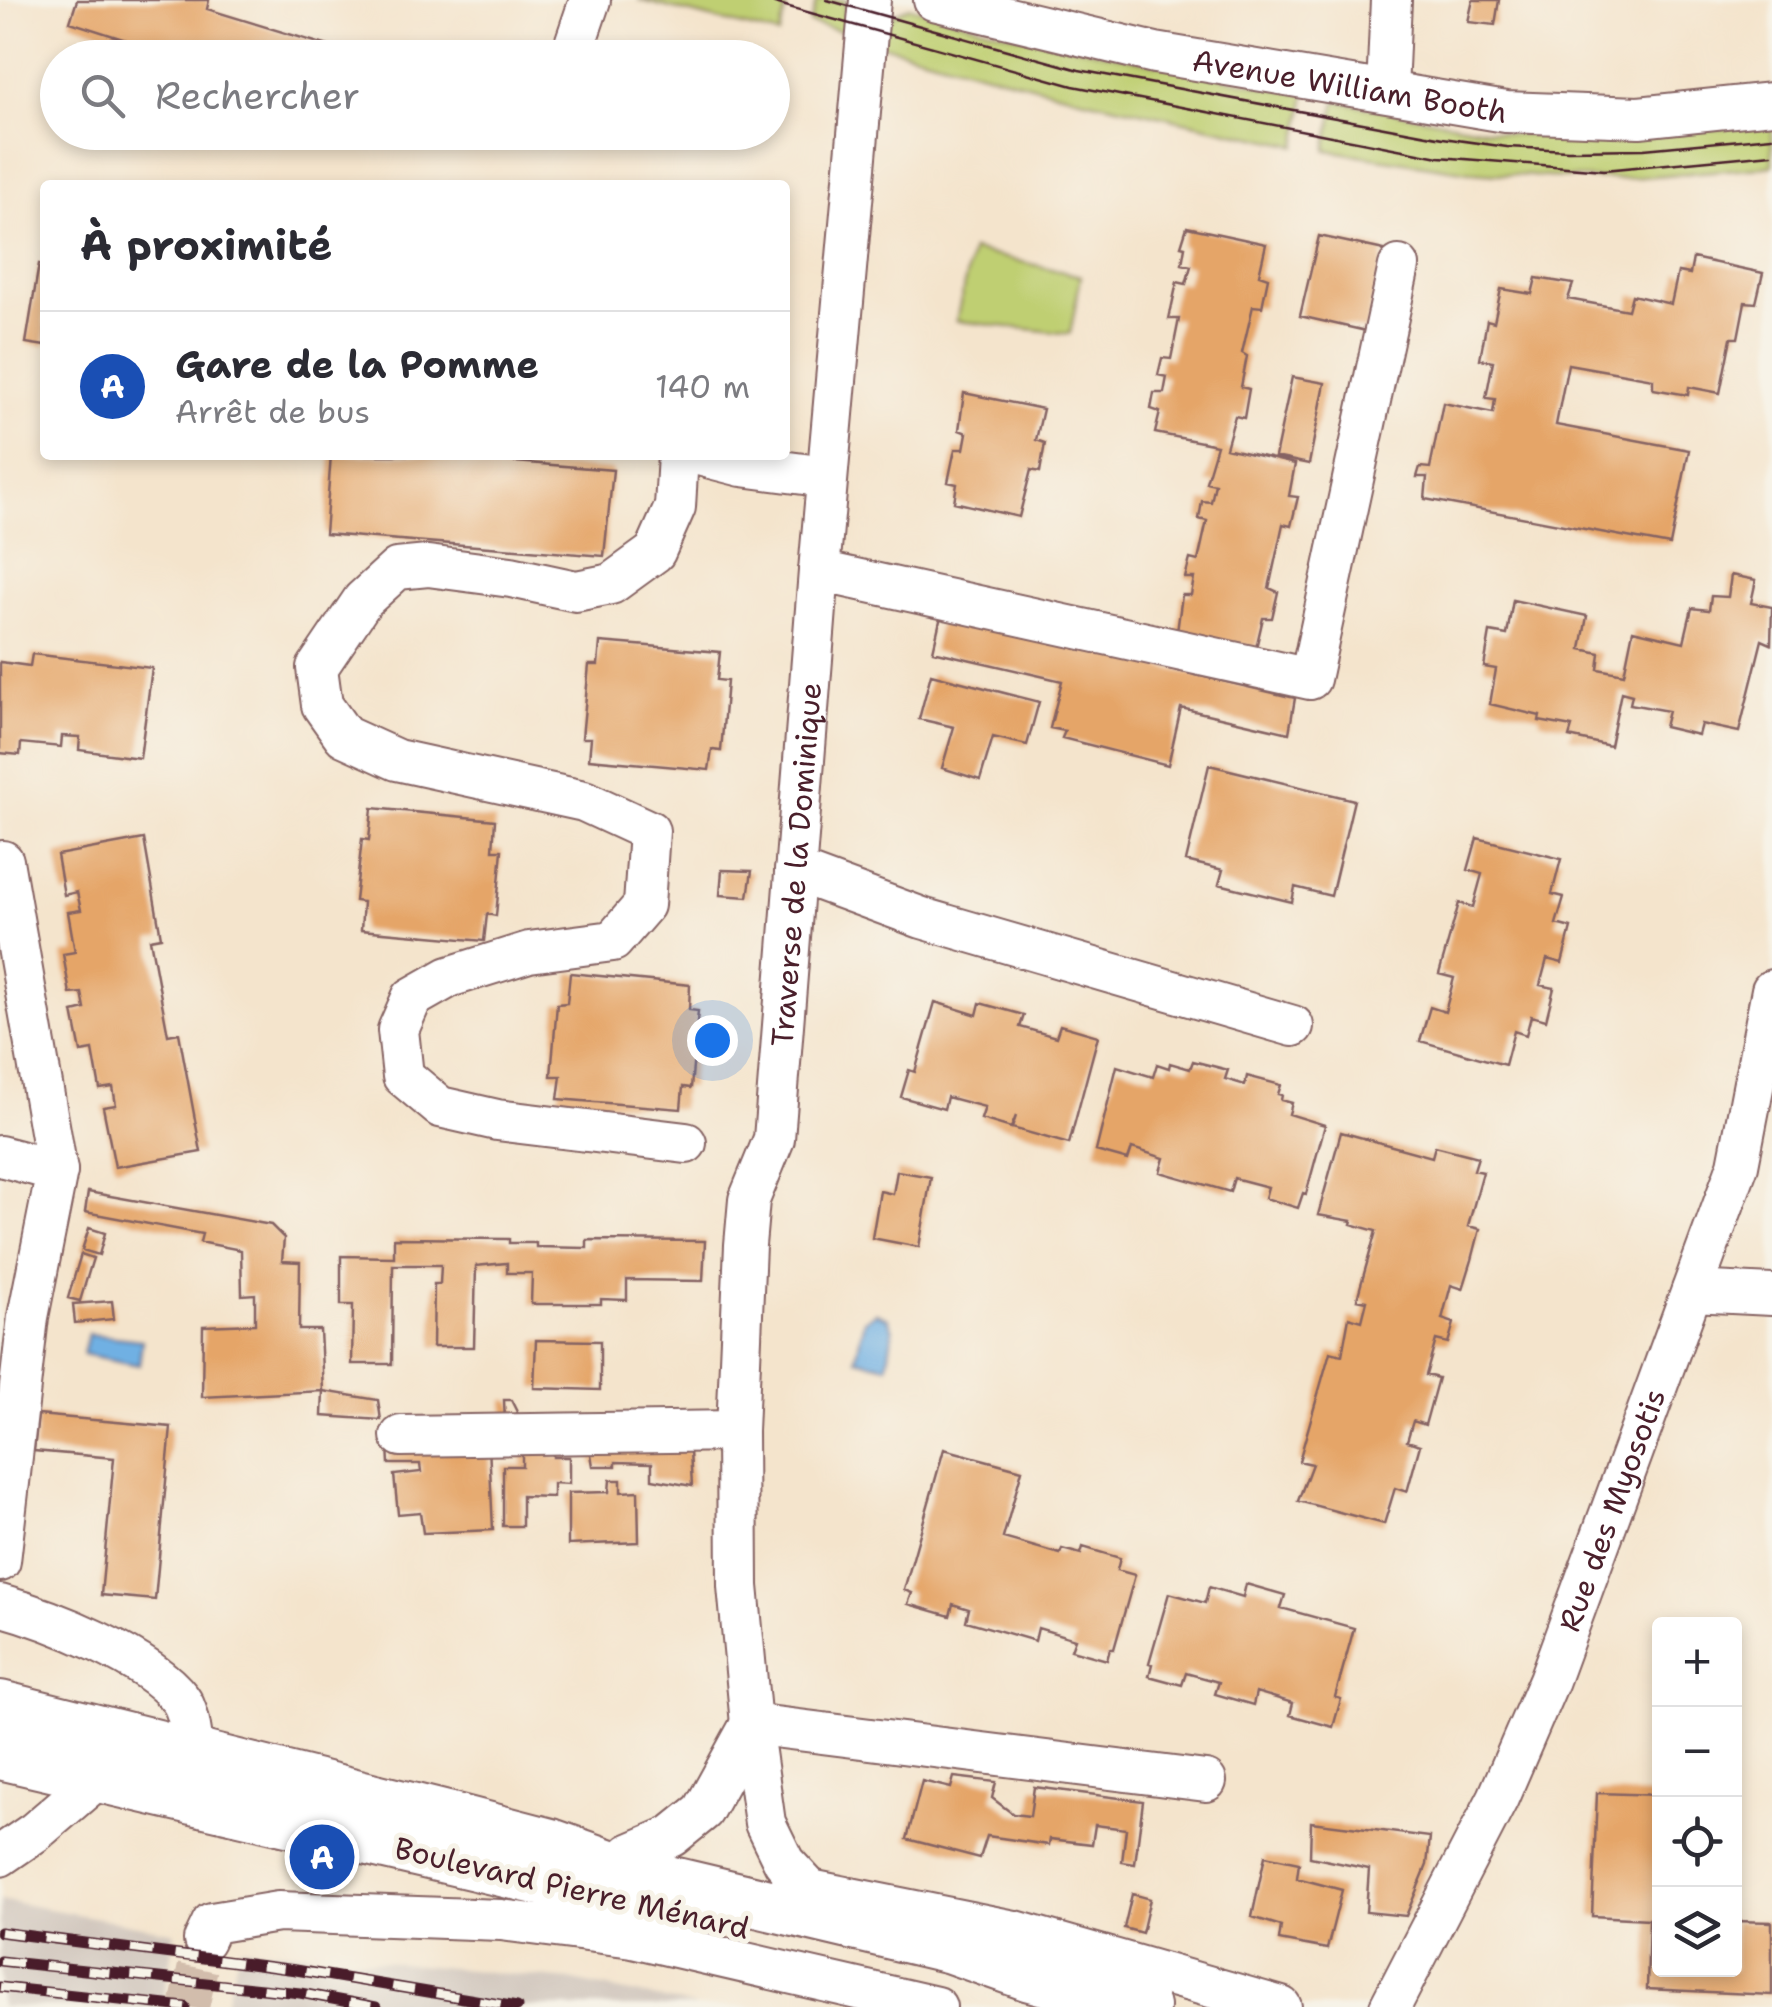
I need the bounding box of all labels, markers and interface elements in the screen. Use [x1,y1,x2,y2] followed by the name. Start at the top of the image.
[1189,39,1511,132] street label: Avenue William Booth
[40,40,790,150] search box
[75,68,130,123] icon: search
[155,70,360,121] text: Rechercher
[80,217,333,273] text: À proximité
[175,339,539,390] text: Gare de la Pomme
[100,365,125,408] text: A
[655,365,750,408] text: 140 m
[175,390,370,433] text: Arrêt de bus
[761,681,831,1048] street label: Traverse de la Dominique
[687,1015,738,1066] your location
[1548,1383,1675,1637] street label: Rue des Myosotis
[1652,1617,1742,1977] map controls
[1652,1617,1742,1707] button: +
[1652,1707,1742,1797] button: −
[1652,1797,1742,1887] button: locate
[290,1820,354,1894] pin: A
[391,1827,753,1949] street label: Boulevard Pierre Ménard
[1652,1887,1742,1977] button: layers

